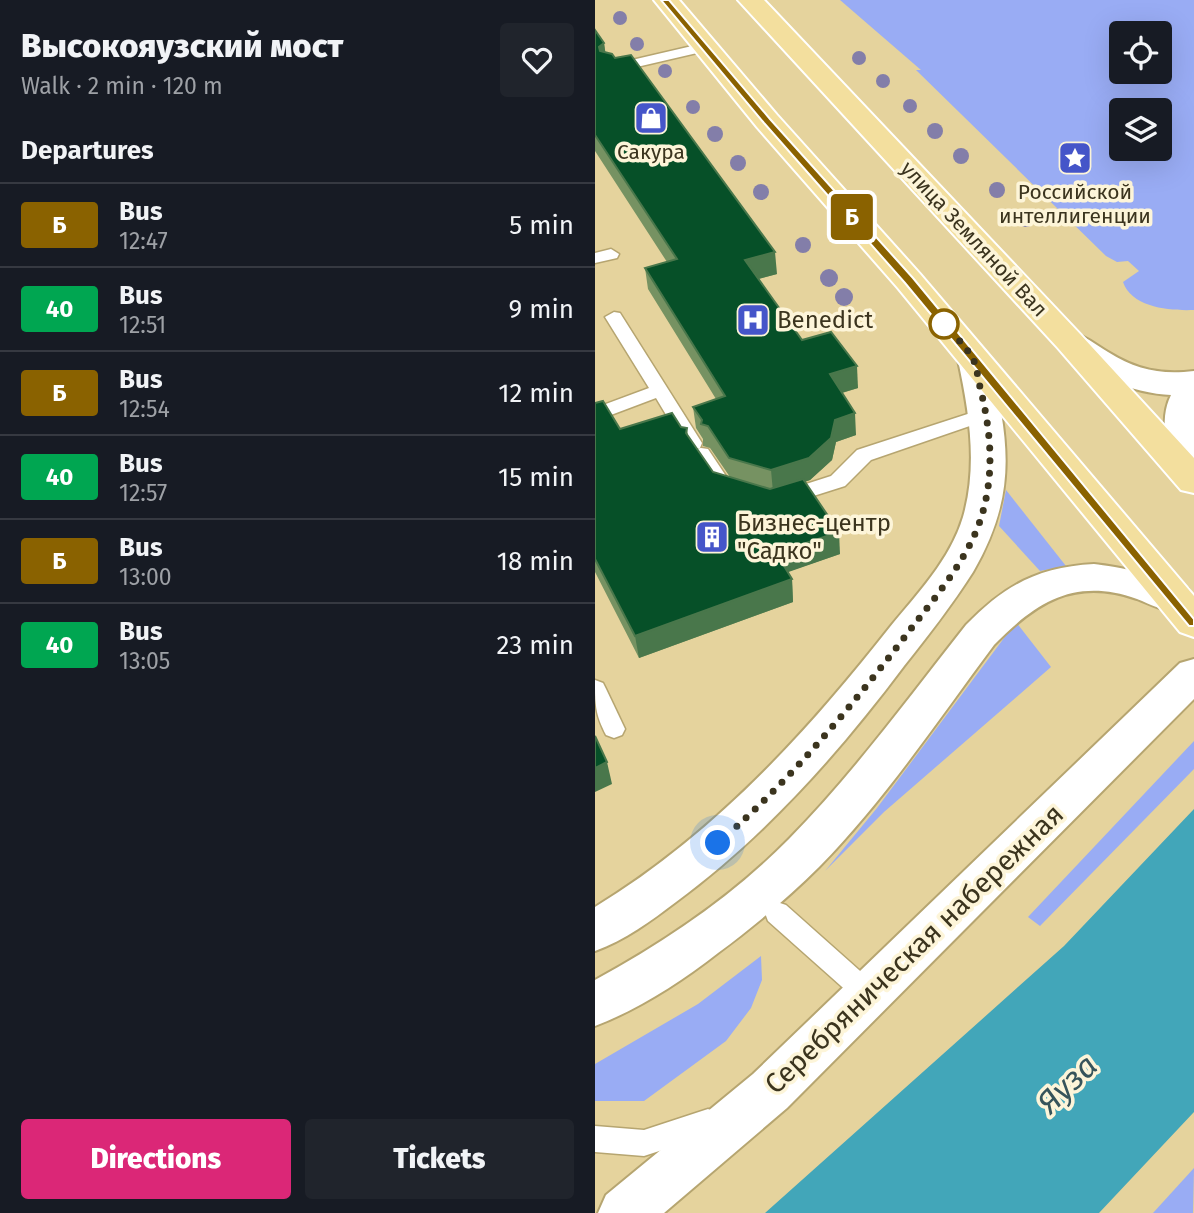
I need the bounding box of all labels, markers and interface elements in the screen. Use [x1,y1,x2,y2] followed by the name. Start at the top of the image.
[1109,21,1172,161] map controls
[1109,21,1172,84] button: locate
[500,23,574,97] button: heart
[21,26,343,66] text: Высокояузский мост
[21,72,223,100] text: Walk · 2 min · 120 m
[1109,98,1172,161] button: layers
[632,99,670,137] shop icon: Сакура
[21,135,154,166] text: Departures
[617,139,685,165] place label: Сакура
[1056,139,1094,177] place icon: Российской интеллигенции
[895,156,1053,322] street label: улица Земляной Вал
[999,179,1151,229] place label: Российской интеллигенции
[829,194,875,240] line badge: Б
[119,196,162,227] text: Bus
[845,203,859,231] text: Б
[509,210,574,241] text: 5 min
[52,211,67,239] text: Б
[119,227,168,255] text: 12:47
[119,280,162,311] text: Bus
[509,294,574,325] text: 9 min
[46,295,73,323] text: 40
[734,301,772,339] hospital icon: Benedict
[777,306,873,334] place label: Benedict
[929,309,959,339] unlabelled marker
[119,311,166,339] text: 12:51
[119,364,162,395] text: Bus
[498,378,574,409] text: 12 min
[52,379,67,407] text: Б
[119,395,170,423] text: 12:54
[119,448,162,479] text: Bus
[498,462,574,493] text: 15 min
[46,463,73,491] text: 40
[119,479,167,507] text: 12:57
[737,509,891,565] place label: Бизнес-центр "Садко"
[693,518,731,556] building icon: Бизнес-центр "Садко"
[119,532,162,563] text: Bus
[497,546,574,577] text: 18 min
[52,547,67,575] text: Б
[119,563,172,591] text: 13:00
[119,616,162,647] text: Bus
[497,630,574,661] text: 23 min
[46,631,73,659] text: 40
[119,647,170,675] text: 13:05
[758,797,1070,1101] street label: Серебряническая набережная
[700,825,735,860] your location
[1028,1047,1105,1122] water label: Яуза
[21,1119,291,1199] button: Directions
[305,1119,574,1199] button: Tickets

